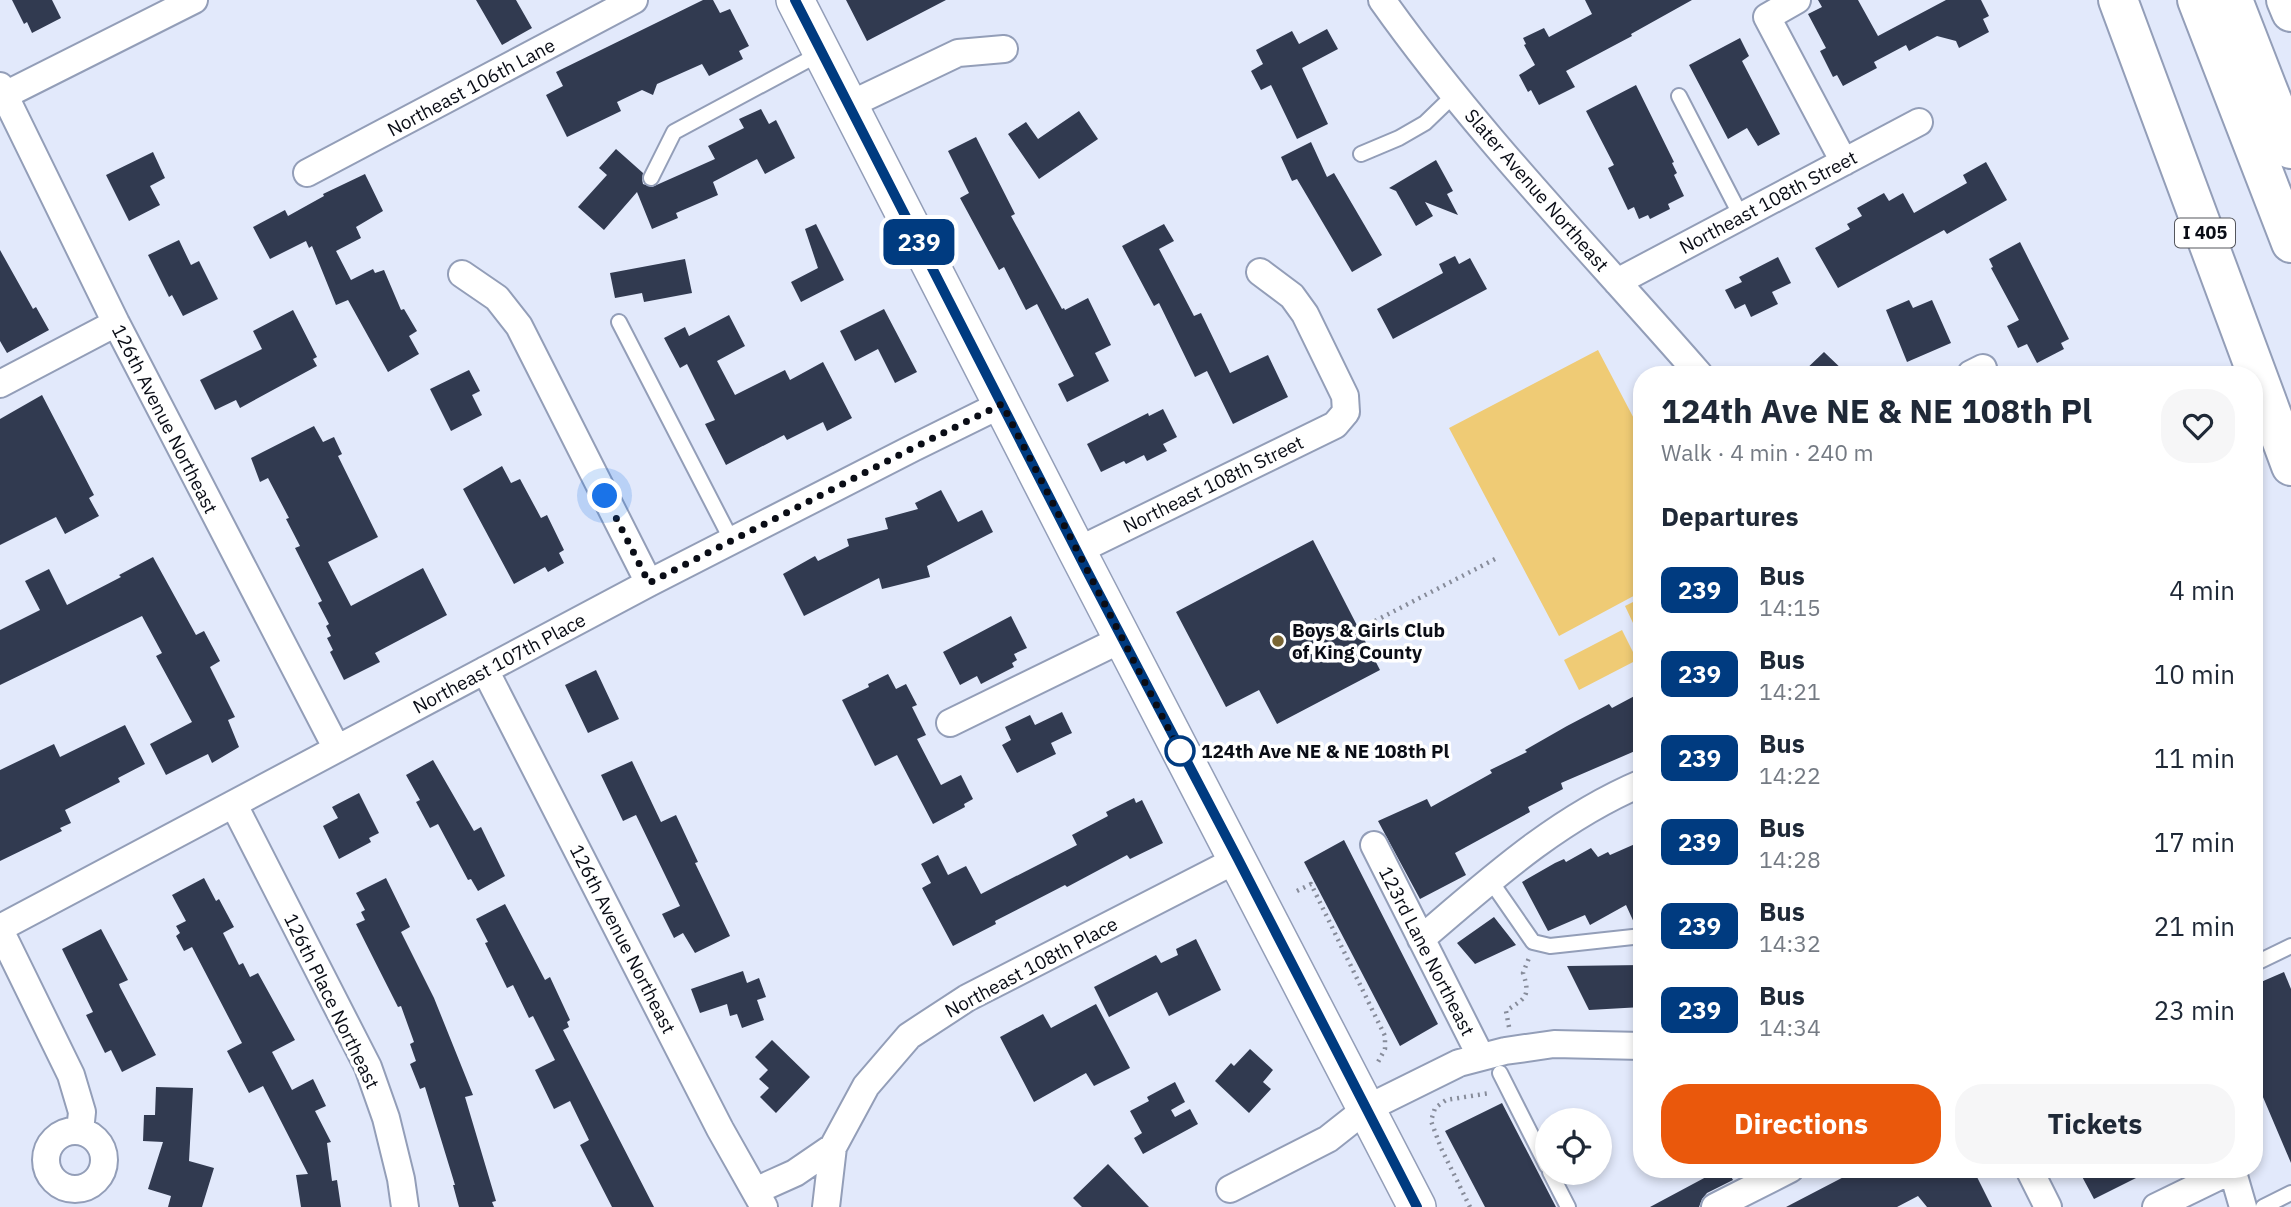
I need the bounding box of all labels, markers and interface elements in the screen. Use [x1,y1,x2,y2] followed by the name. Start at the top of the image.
[383,33,559,141] street label: Northeast 106th Lane
[1460,104,1614,276] street label: Slater Avenue Northeast
[1675,145,1861,259] street label: Northeast 108th Street
[2175,218,2235,247] road number: I 405
[879,219,959,265] line badge: 239
[897,226,941,258] text: 239
[107,320,223,518] street label: 126th Avenue Northeast
[1661,389,2092,432] text: 124th Ave NE & NE 108th Pl
[2161,389,2235,463] button: heart
[1119,430,1307,538] street label: Northeast 108th Street
[1661,437,1874,467] text: Walk · 4 min · 240 m
[587,478,622,513] your location
[1661,499,1799,533] text: Departures
[1759,558,1805,592] text: Bus
[2169,573,2235,607] text: 4 min
[1678,574,1721,606] text: 239
[1759,592,1821,622] text: 14:15
[408,607,590,719] street label: Northeast 107th Place
[1292,618,1445,664] place label: Boys & Girls Club of King County
[1270,633,1286,649] marker: Boys & Girls Club of King County
[1759,642,1805,676] text: Bus
[2154,657,2235,691] text: 10 min
[1678,658,1721,690] text: 239
[1759,676,1821,706] text: 14:21
[1759,726,1805,760] text: Bus
[1165,736,1195,766] marker: 124th Ave NE & NE 108th Pl
[1201,739,1449,763] place label: 124th Ave NE & NE 108th Pl
[2154,741,2235,775] text: 11 min
[1678,742,1721,774] text: 239
[1759,760,1821,790] text: 14:22
[1759,810,1805,844] text: Bus
[2154,825,2235,859] text: 17 min
[1678,826,1721,858] text: 239
[565,840,681,1038] street label: 126th Avenue Northeast
[1759,844,1821,874] text: 14:28
[1374,862,1480,1040] street label: 123rd Lane Northeast
[1759,894,1805,928] text: Bus
[279,909,385,1093] street label: 126th Place Northeast
[2154,909,2235,943] text: 21 min
[1678,910,1721,942] text: 239
[940,911,1122,1023] street label: Northeast 108th Place
[1759,928,1821,958] text: 14:32
[1759,978,1805,1012] text: Bus
[2154,993,2235,1027] text: 23 min
[1678,994,1721,1026] text: 239
[1759,1012,1821,1042] text: 14:34
[1661,1084,1941,1164] button: Directions
[1955,1084,2235,1164] button: Tickets
[1535,1108,1612,1185] map controls
[1535,1108,1612,1185] button: locate

